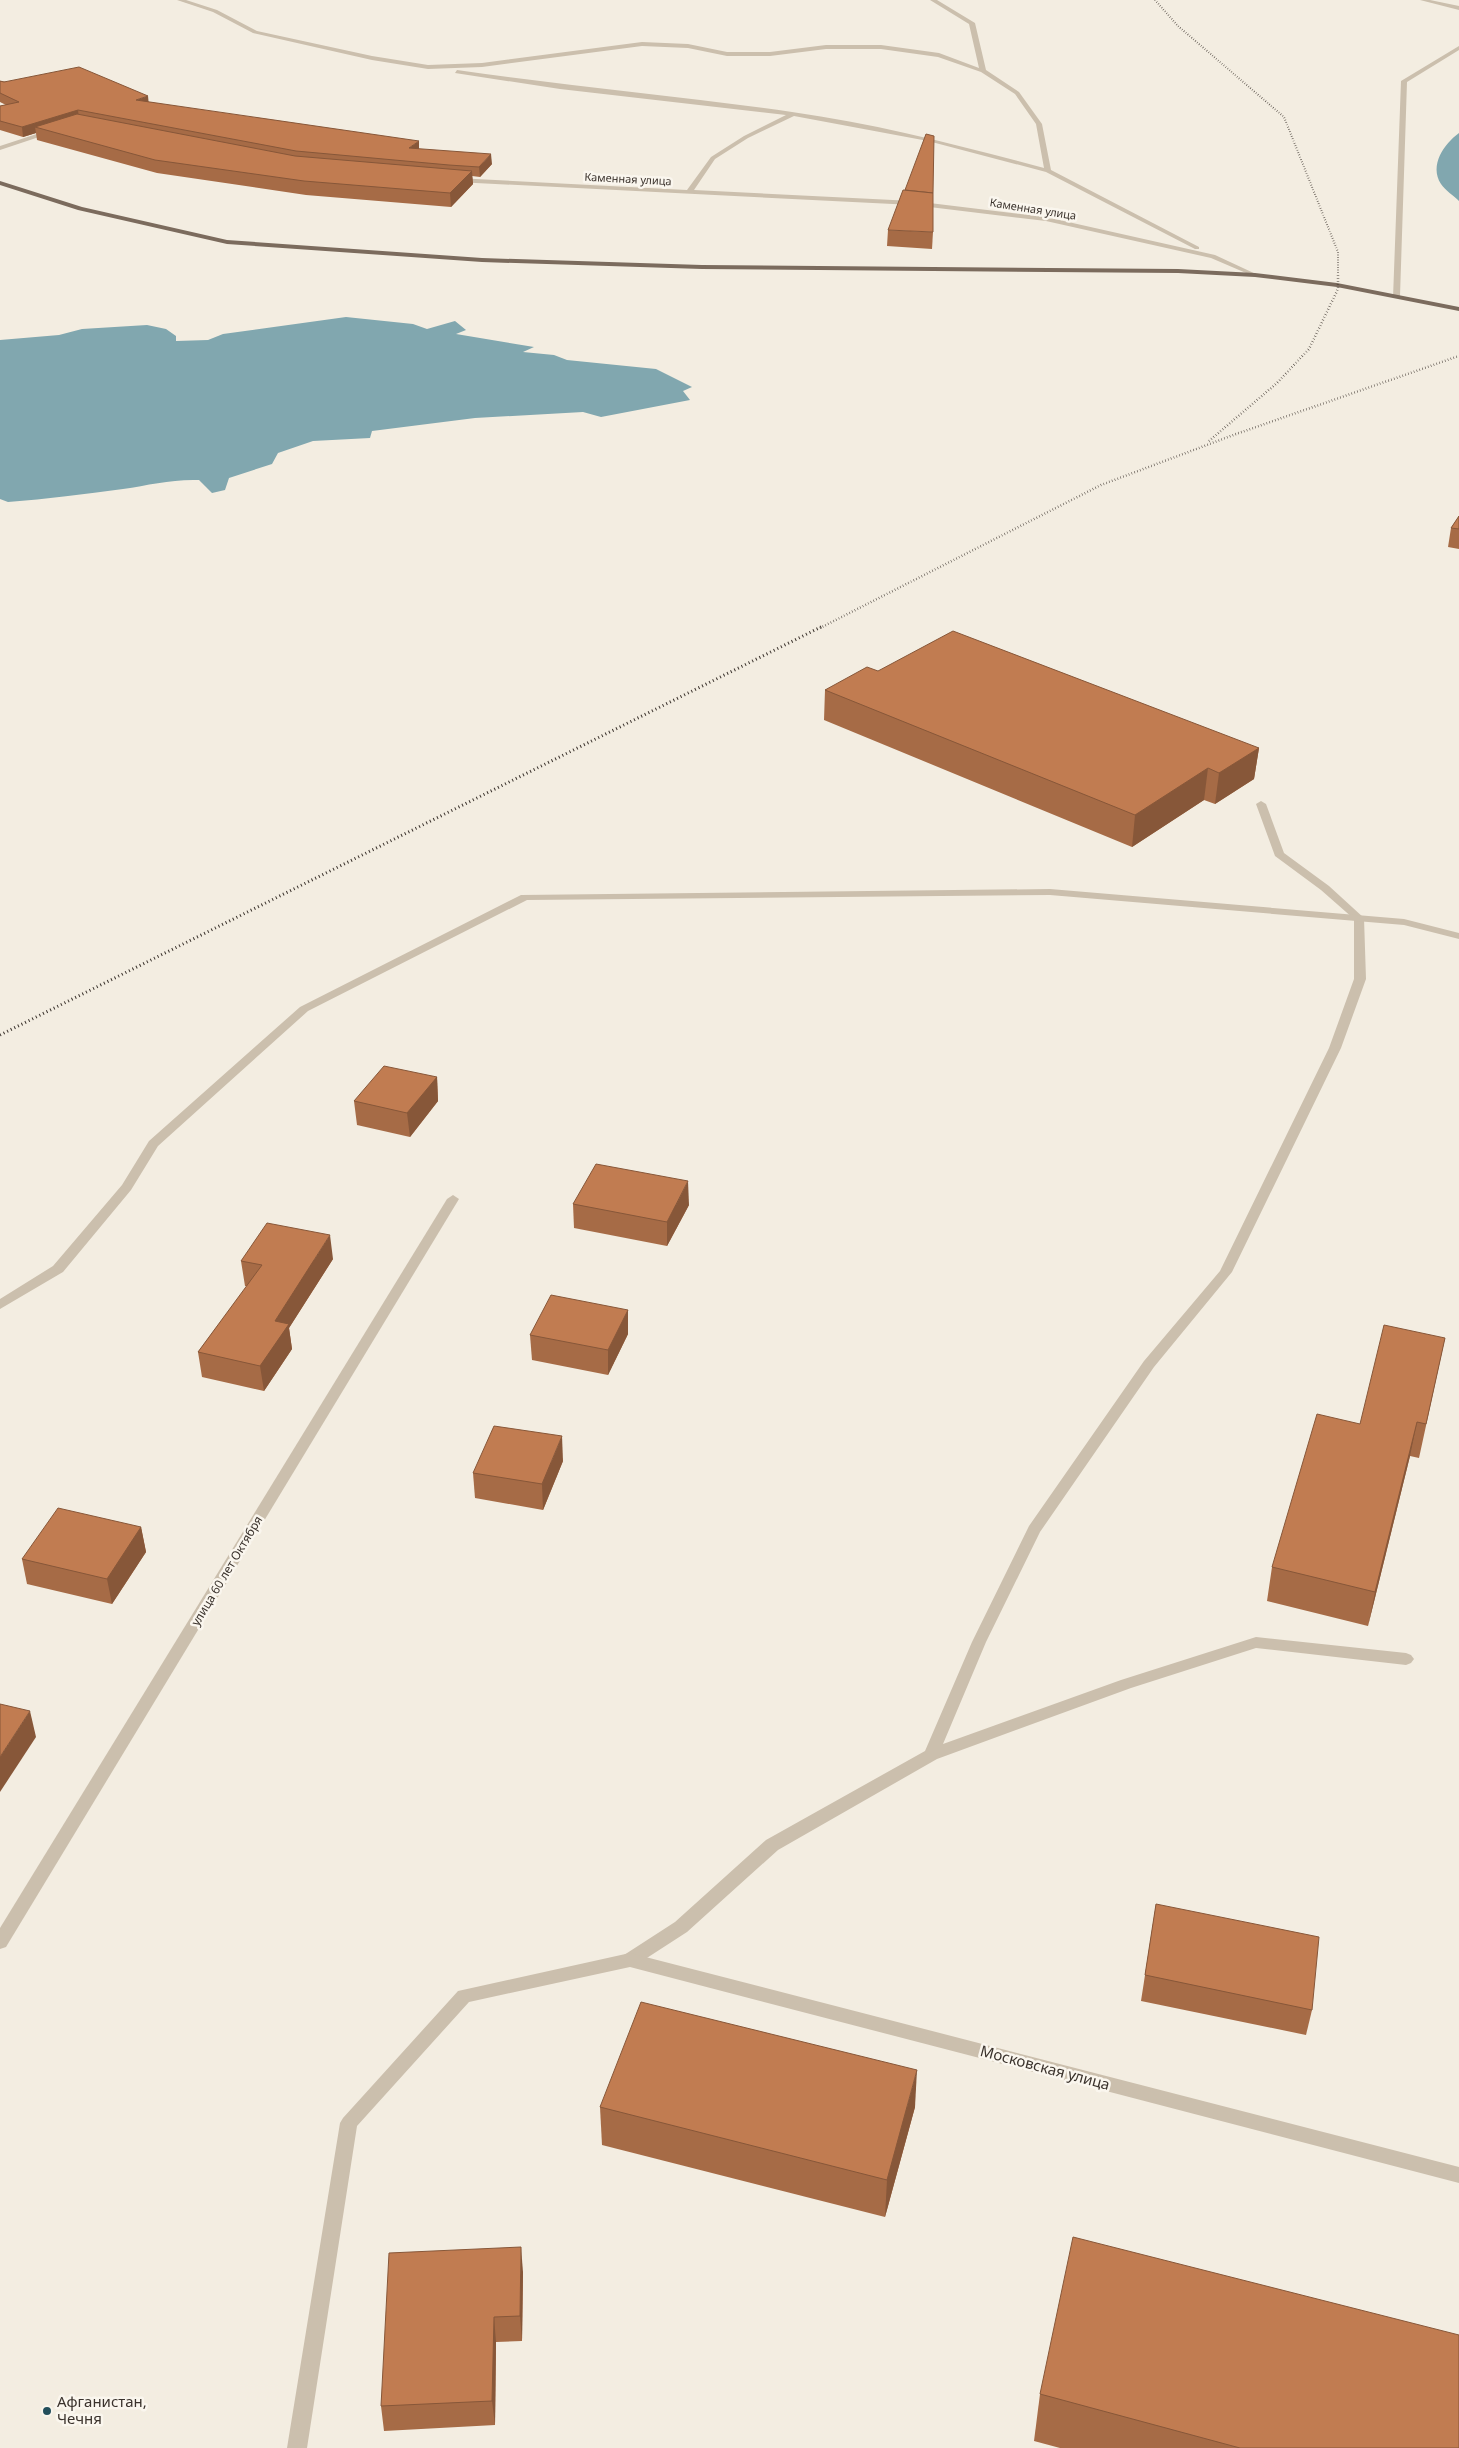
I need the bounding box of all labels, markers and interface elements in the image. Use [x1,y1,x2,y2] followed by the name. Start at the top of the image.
[584,169,672,188] street label: Каменная улица
[989,194,1077,223] street label: Каменная улица
[187,1513,266,1629] street label: улица 60 лет Октября
[978,2040,1112,2094] street label: Московская улица
[57,2391,147,2428] place label: Афганистан, Чечня
[41,2405,53,2417] marker: Афганистан, Чечня

